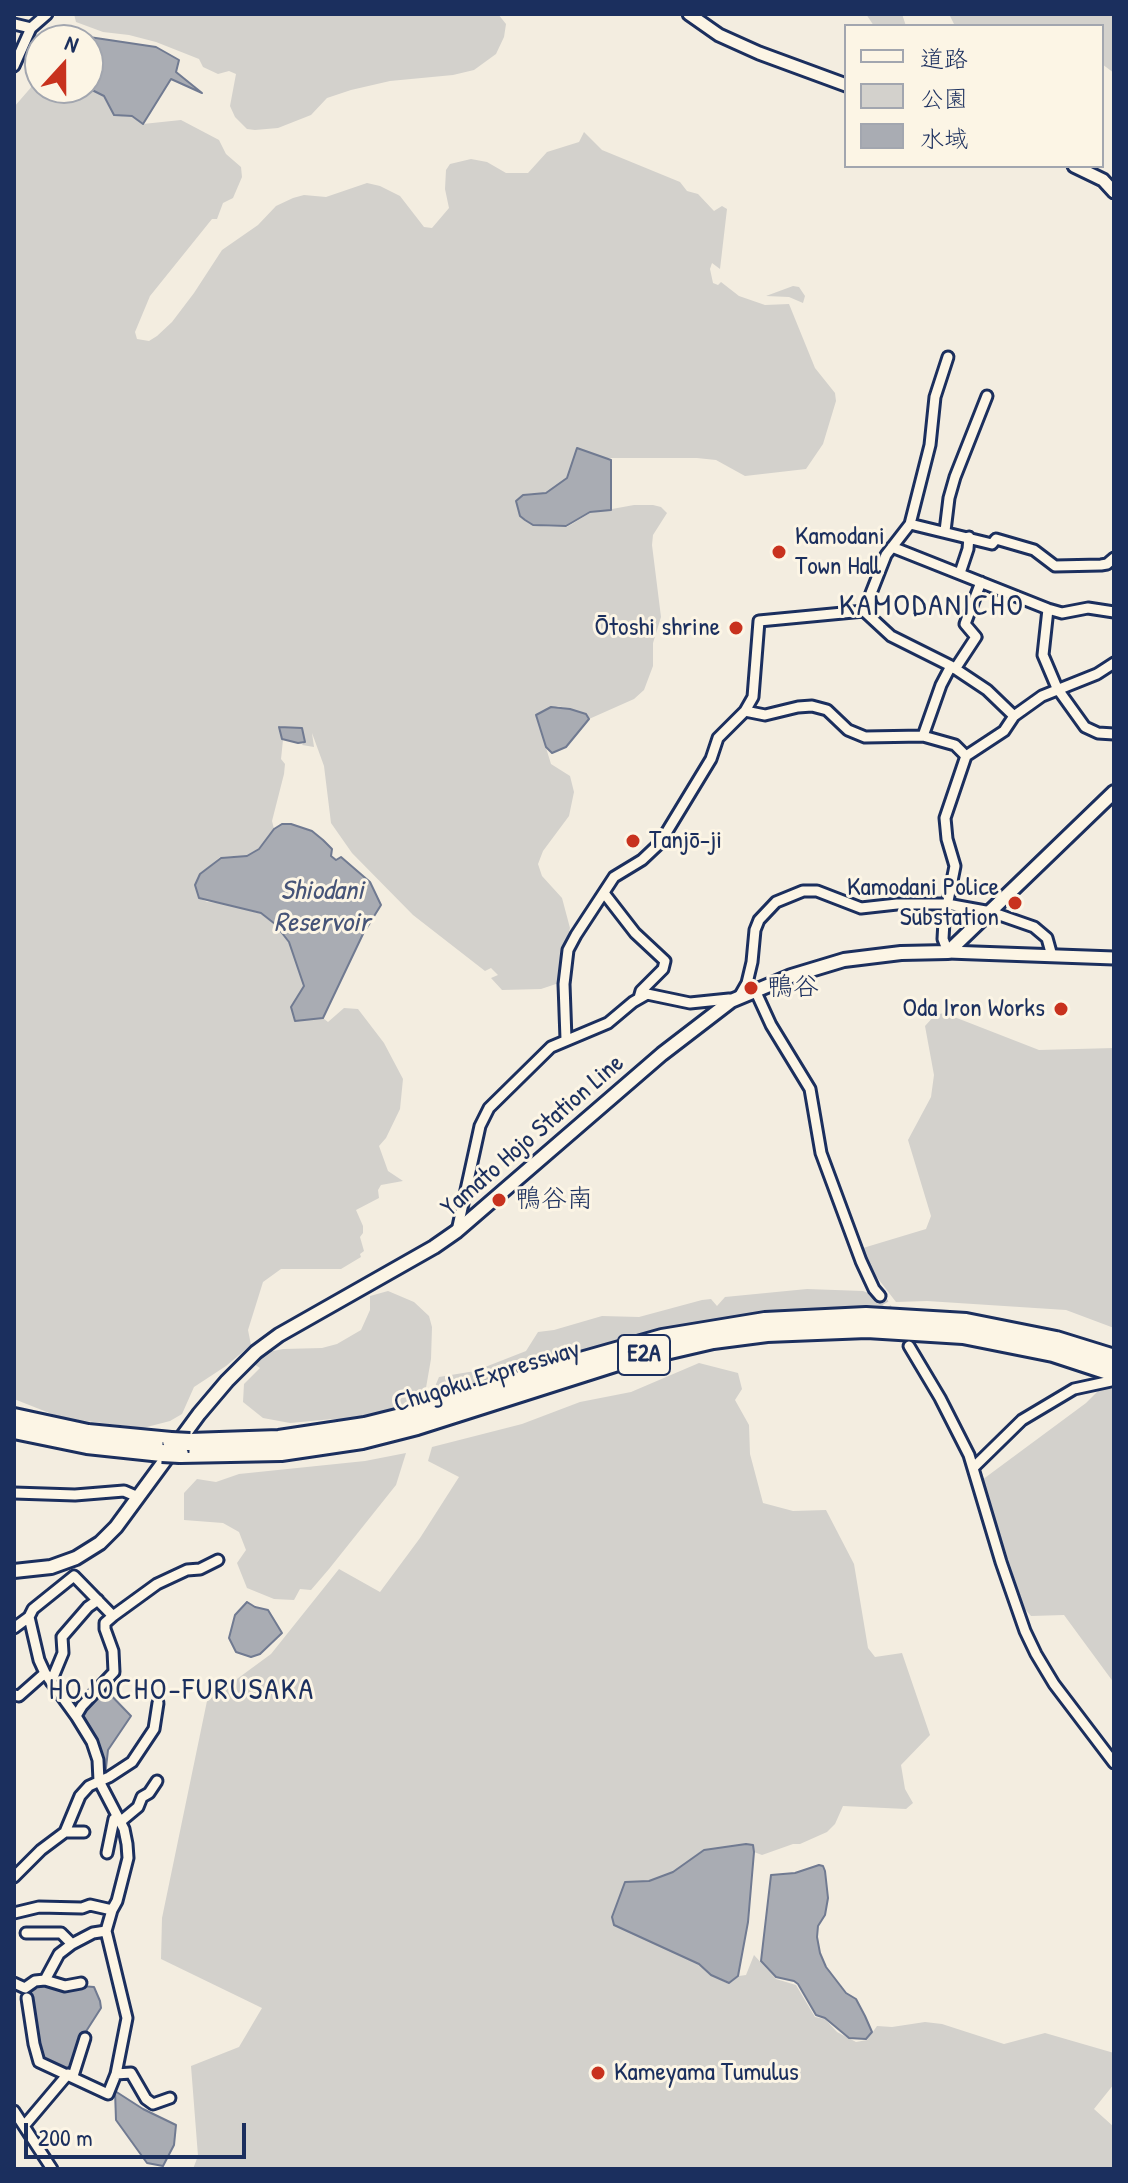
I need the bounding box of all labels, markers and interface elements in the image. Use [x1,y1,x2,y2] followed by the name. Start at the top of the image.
[24,24,104,104] north arrow
[844,24,1104,168] legend
[61,27,83,60] text: N
[920,42,968,74] text: 道路
[920,82,968,114] text: 公園
[920,122,968,154] text: 水域
[795,521,885,582] place label: Kamodani Town Hall
[770,543,788,561] marker: Kamodani Town Hall
[839,589,1025,625] district label: KAMODANICHO
[595,612,720,644] place label: Ōtoshi shrine
[727,619,745,637] marker: Ōtoshi shrine
[649,825,722,857] place label: Tanjō-ji
[624,832,642,850] marker: Tanjō-ji
[847,872,999,934] place label: Kamodani Police Substation
[274,875,370,941] water label: Shiodani Reservoir
[1006,894,1024,912] marker: Kamodani Police Substation
[767,972,819,1004] place label: 鴨谷
[742,979,760,997] marker: 鴨谷
[903,993,1045,1025] place label: Oda Iron Works
[1052,1000,1070,1018] marker: Oda Iron Works
[435,1048,631,1224] street label: Yamato Hojo Station Line
[515,1184,593,1216] place label: 鴨谷南
[490,1191,508,1209] marker: 鴨谷南
[390,1334,584,1420] street label: Chugoku Expressway
[618,1335,670,1375] road number: E2A
[49,1673,315,1709] district label: HOJOCHO-FURUSAKA
[614,2057,799,2089] place label: Kameyama Tumulus
[589,2064,607,2082] marker: Kameyama Tumulus
[28,2107,250,2157] scale bar
[38,2121,93,2153] text: 200 m

